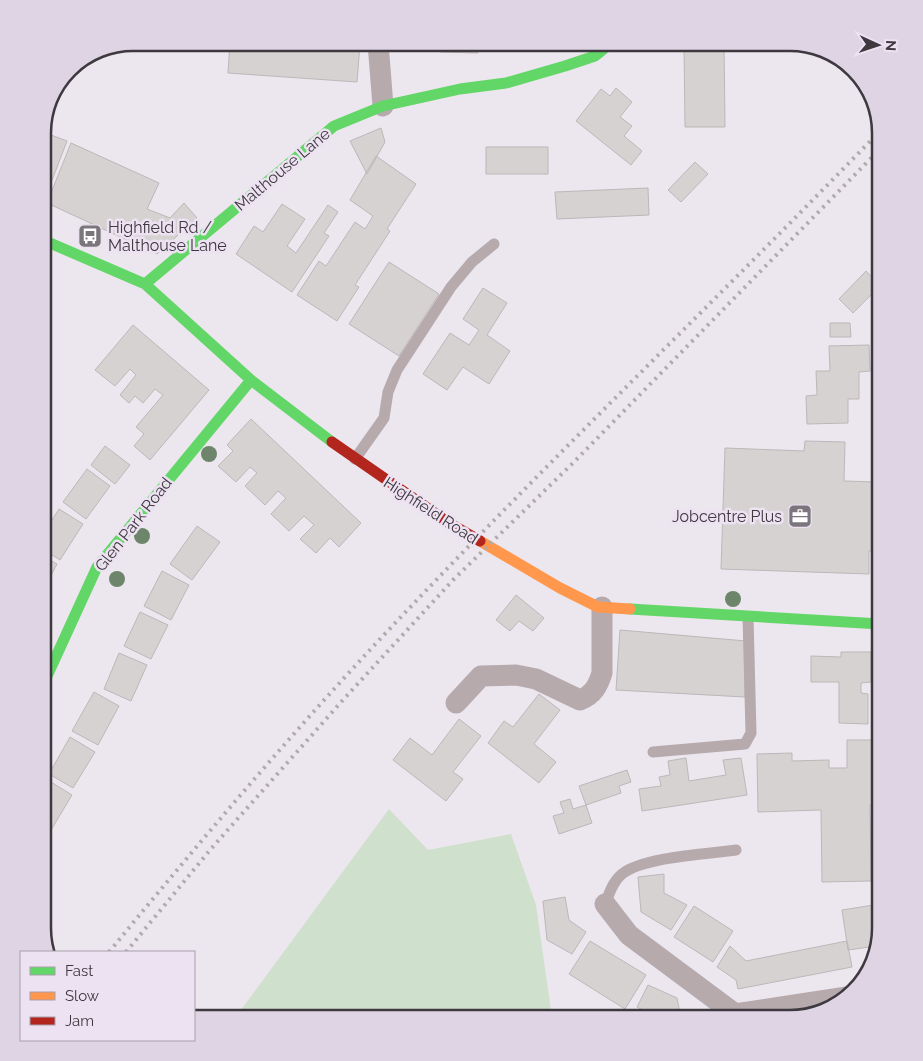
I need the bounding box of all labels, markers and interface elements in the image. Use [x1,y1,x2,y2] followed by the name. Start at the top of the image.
[853,20,903,70] north arrow
[883,40,899,51] text: N
[231,124,334,215] street label: Malthouse Lane
[108,218,227,255] place label: Highfield Rd / Malthouse Lane
[77,223,103,249] bus stop icon: Highfield Rd / Malthouse Lane
[380,473,481,548] street label: Highfield Road
[91,474,176,575] street label: Glen Park Road
[787,503,813,529] office icon: Jobcentre Plus
[672,507,782,526] place label: Jobcentre Plus
[20,951,195,1041] legend
[65,962,93,980] text: Fast
[65,987,99,1005] text: Slow
[65,1012,94,1030] text: Jam

